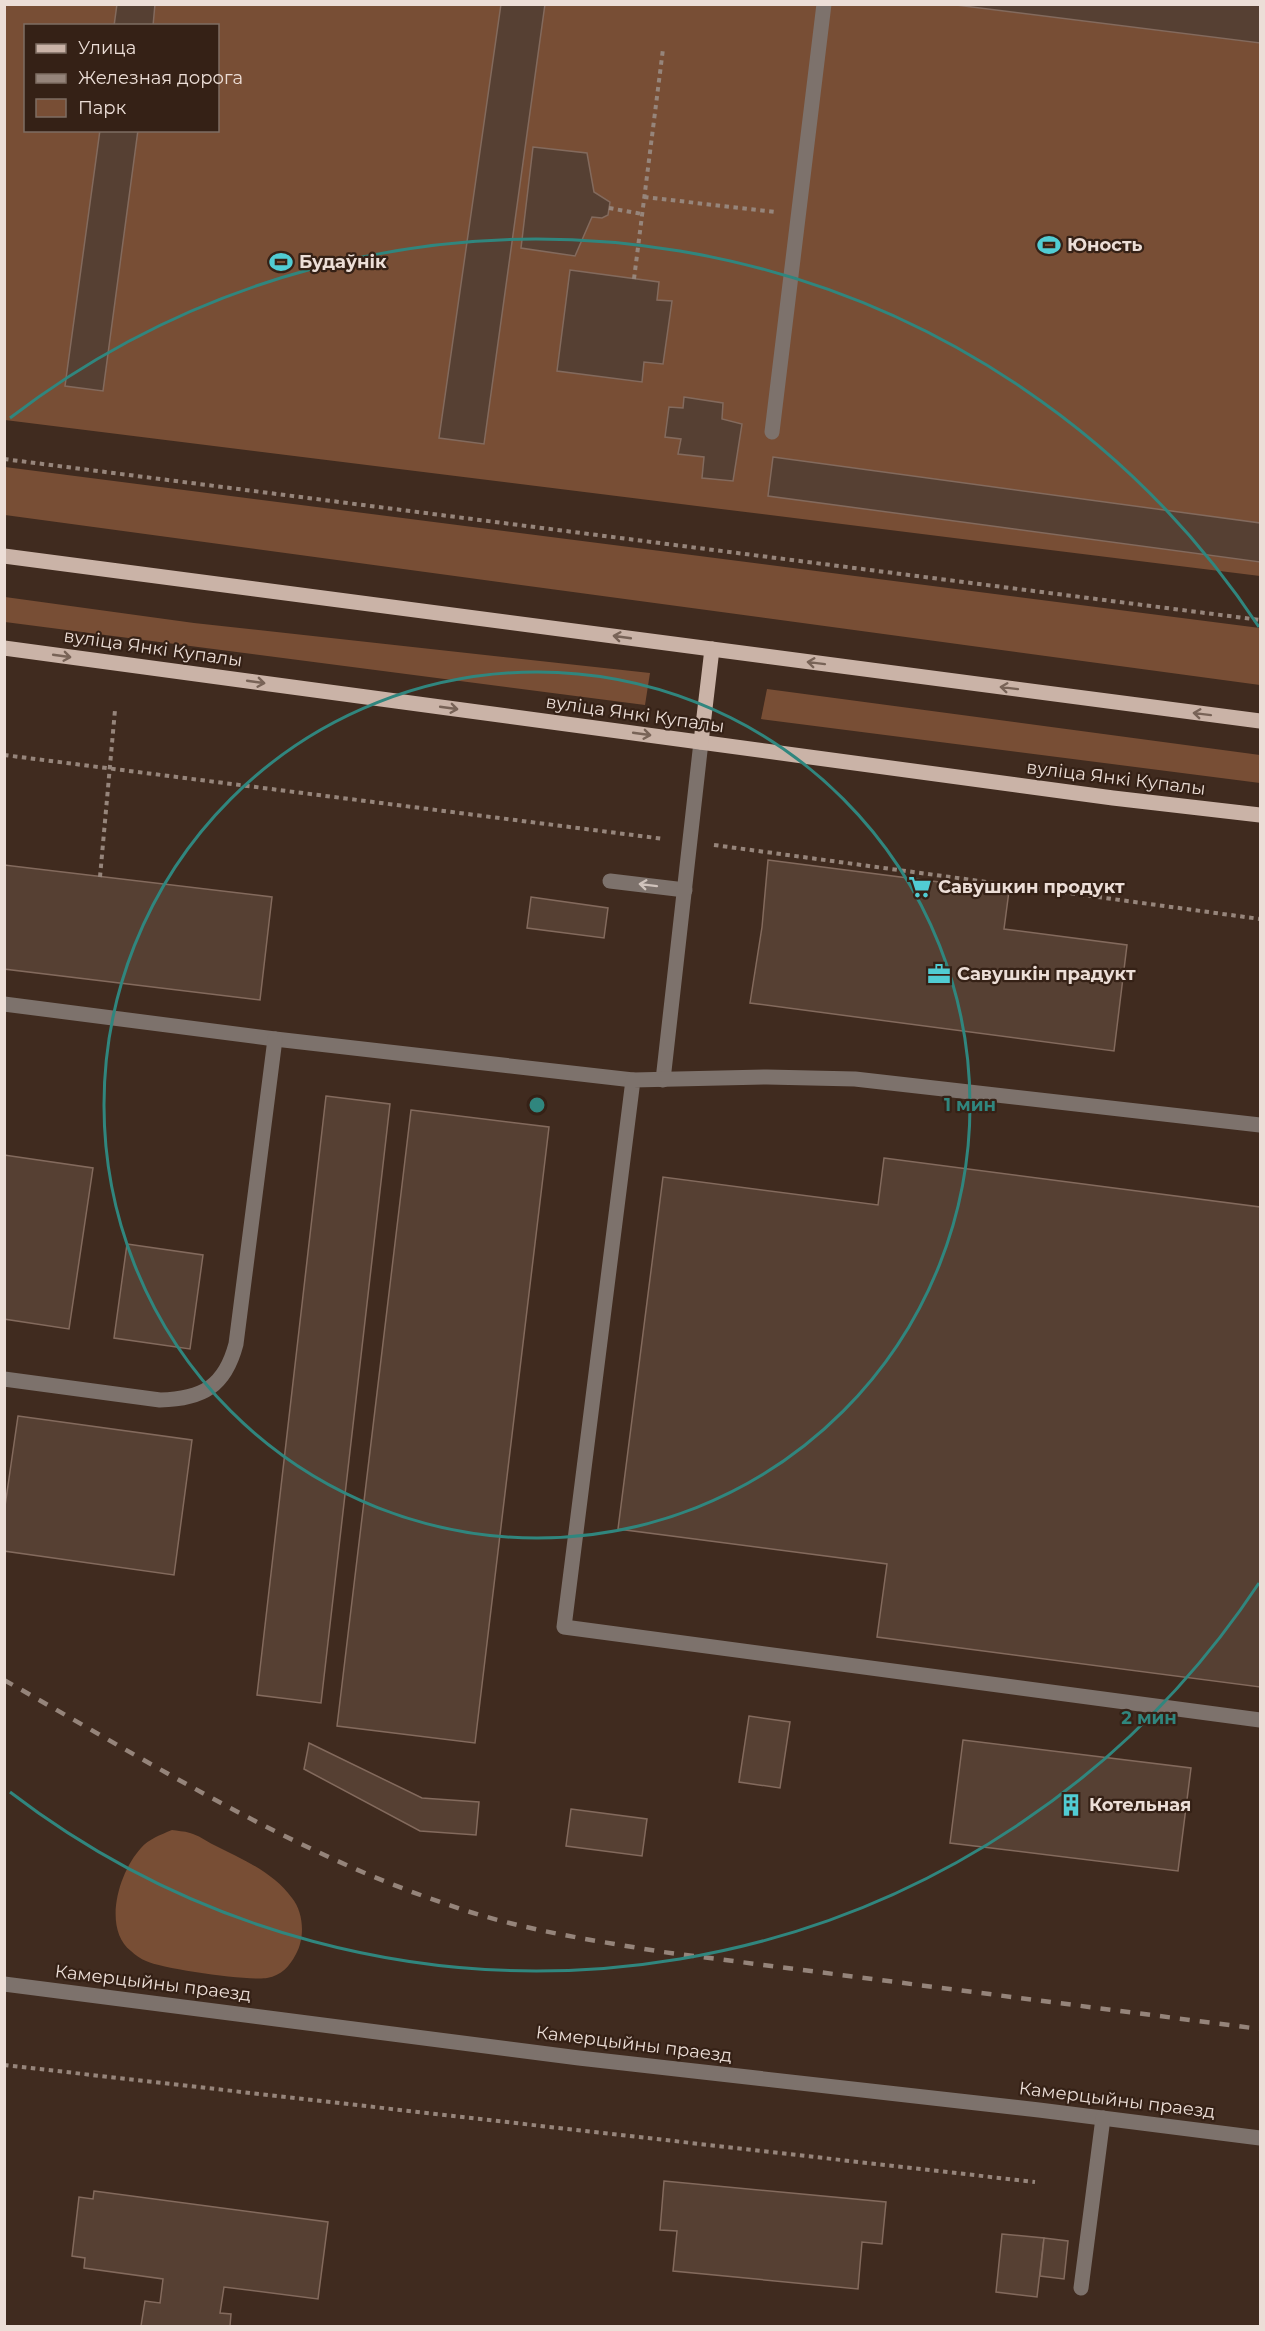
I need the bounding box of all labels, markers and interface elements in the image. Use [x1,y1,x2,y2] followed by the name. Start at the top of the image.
[24,24,219,132] legend
[78,37,136,59] text: Улица
[78,67,243,89] text: Железная дорога
[78,97,127,119] text: Парк
[1036,232,1062,258] sports icon: Юность
[1067,234,1143,256] place label: Юность
[268,249,294,275] sports icon: Будаўнік
[299,251,387,273] place label: Будаўнік
[62,625,244,671] street label: вуліца Янкі Купалы
[613,632,633,643] one-way arrow
[52,650,72,661] one-way arrow
[806,657,826,668] one-way arrow
[245,677,265,688] one-way arrow
[1000,683,1020,694] one-way arrow
[544,691,726,737] street label: вуліца Янкі Купалы
[438,703,458,714] one-way arrow
[1193,708,1213,719] one-way arrow
[632,729,652,740] one-way arrow
[1025,756,1207,800] street label: вуліца Янкі Купалы
[907,874,933,900] supermarket icon: Савушкин продукт
[938,876,1125,898] place label: Савушкин продукт
[638,880,658,891] one-way arrow
[926,961,952,987] office icon: Савушкін прадукт
[957,963,1136,985] place label: Савушкін прадукт
[944,1094,996,1116] text: 1 мин
[527,1095,547,1115] centre of rings
[1121,1707,1177,1729] text: 2 мин
[1058,1792,1084,1818] building icon: Котельная
[1089,1794,1191,1816] place label: Котельная
[54,1960,253,2006] street label: Камерцыйны праезд
[535,2021,734,2067] street label: Камерцыйны праезд
[1018,2077,1217,2123] street label: Камерцыйны праезд

